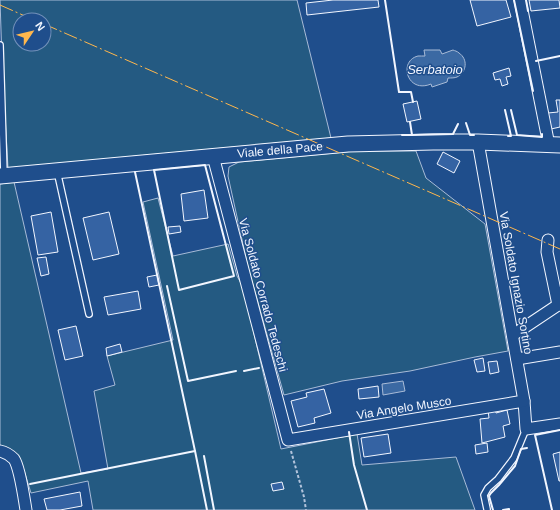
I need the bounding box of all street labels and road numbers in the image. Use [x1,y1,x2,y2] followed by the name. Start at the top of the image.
[237,139,324,161] street label: Viale della Pace
[497,211,536,356] street label: Via Soldato Ignazio Sortino
[236,217,290,373] street label: Via Soldato Corrado Tedeschi
[356,394,453,422] street label: Via Angelo Musco

